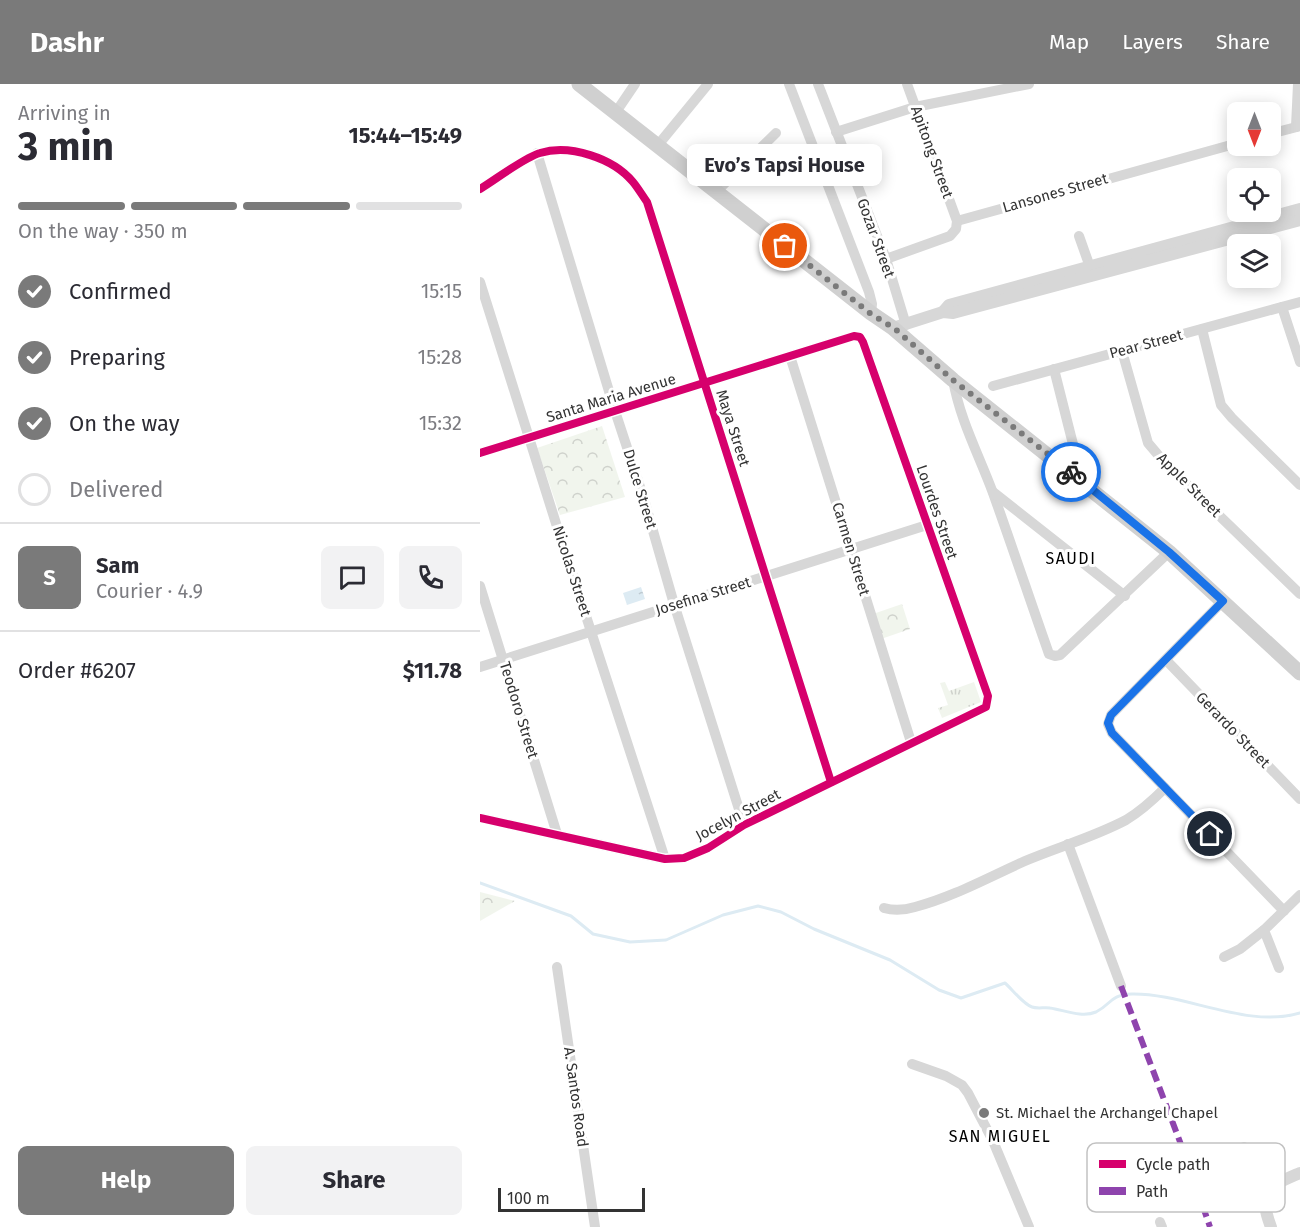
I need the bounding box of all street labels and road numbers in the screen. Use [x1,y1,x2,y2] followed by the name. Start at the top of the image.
[907,103,957,201] street label: Apitong Street
[1000,169,1110,217] street label: Lansones Street
[853,196,899,281] street label: Gozar Street
[1107,325,1185,362] street label: Pear Street
[544,370,678,426] street label: Santa Maria Avenue
[712,387,754,469] street label: Maya Street
[619,447,661,532] street label: Dulce Street
[1153,449,1225,521] street label: Apple Street
[912,462,962,562] street label: Lourdes Street
[828,500,874,598] street label: Carmen Street
[549,523,595,619] street label: Nicolas Street
[653,573,753,619] street label: Josefina Street
[496,659,542,761] street label: Teodoro Street
[1192,688,1274,772] street label: Gerardo Street
[693,785,784,845] street label: Jocelyn Street
[560,1046,592,1148] street label: A. Santos Road

